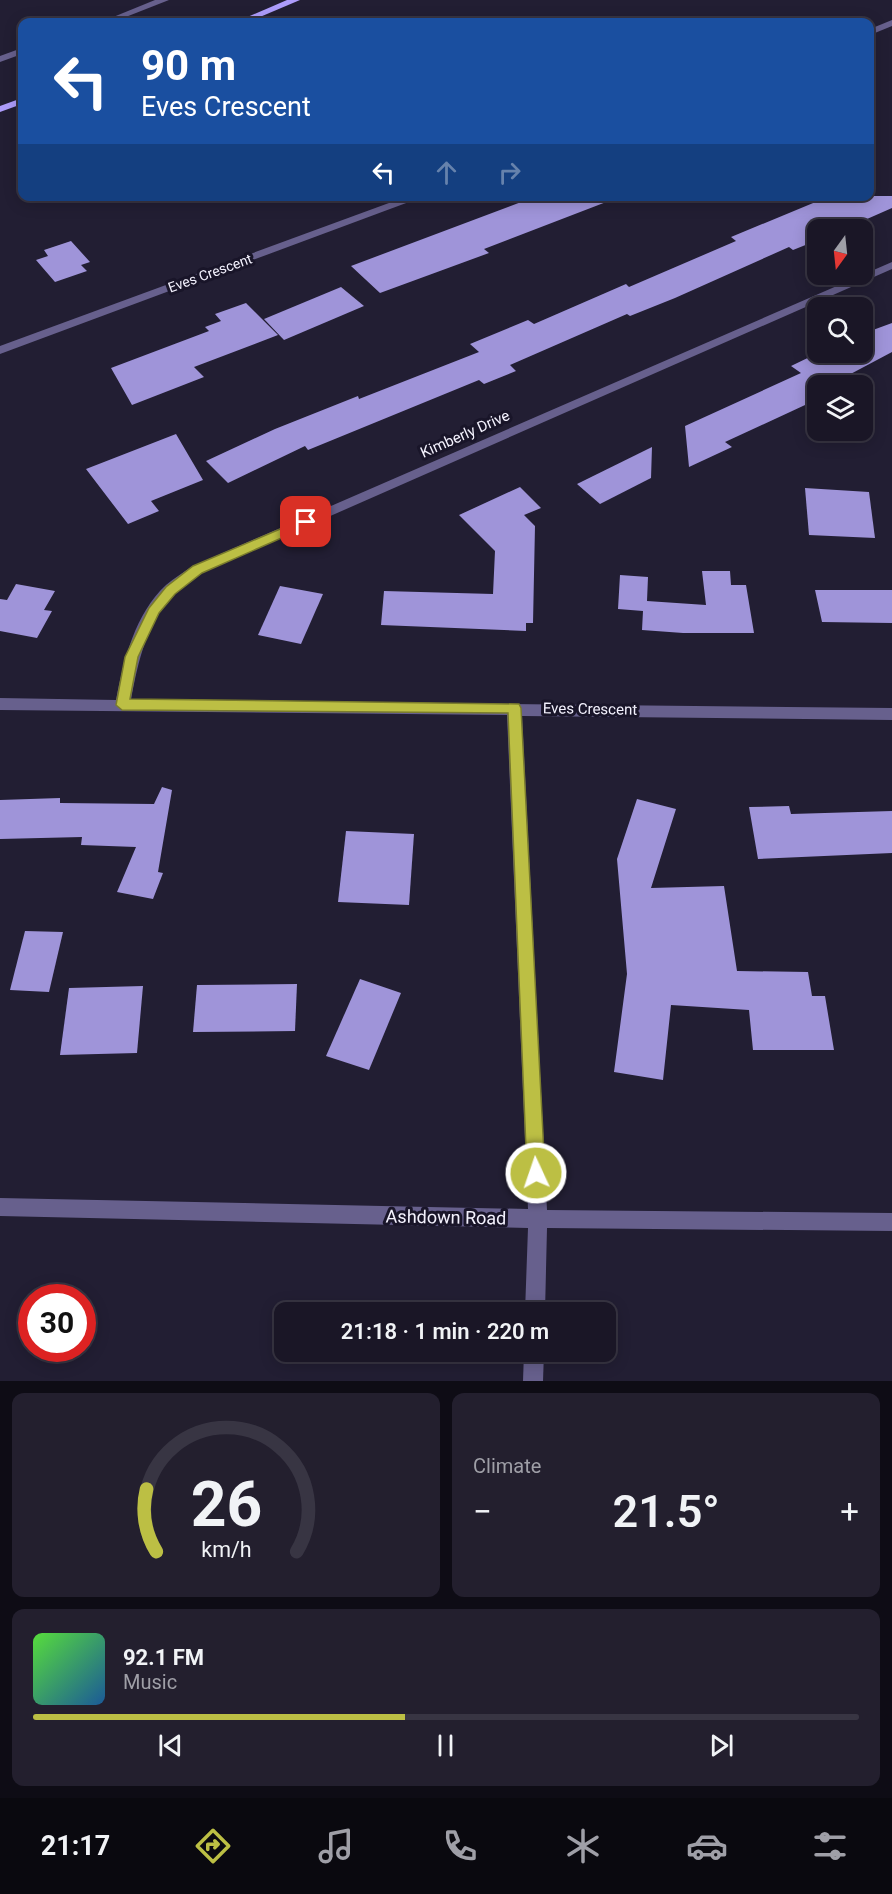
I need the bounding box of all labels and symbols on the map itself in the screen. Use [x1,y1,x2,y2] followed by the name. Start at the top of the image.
[807,219,873,285] north arrow
[166,250,254,296] street label: Eves Crescent
[418,406,512,462] street label: Kimberly Drive
[280,496,331,547] pin
[543,699,637,719] street label: Eves Crescent
[504,1141,568,1205] position arrow
[386,1205,506,1229] street label: Ashdown Road
[18,1284,96,1362] speed limit sign: 30

